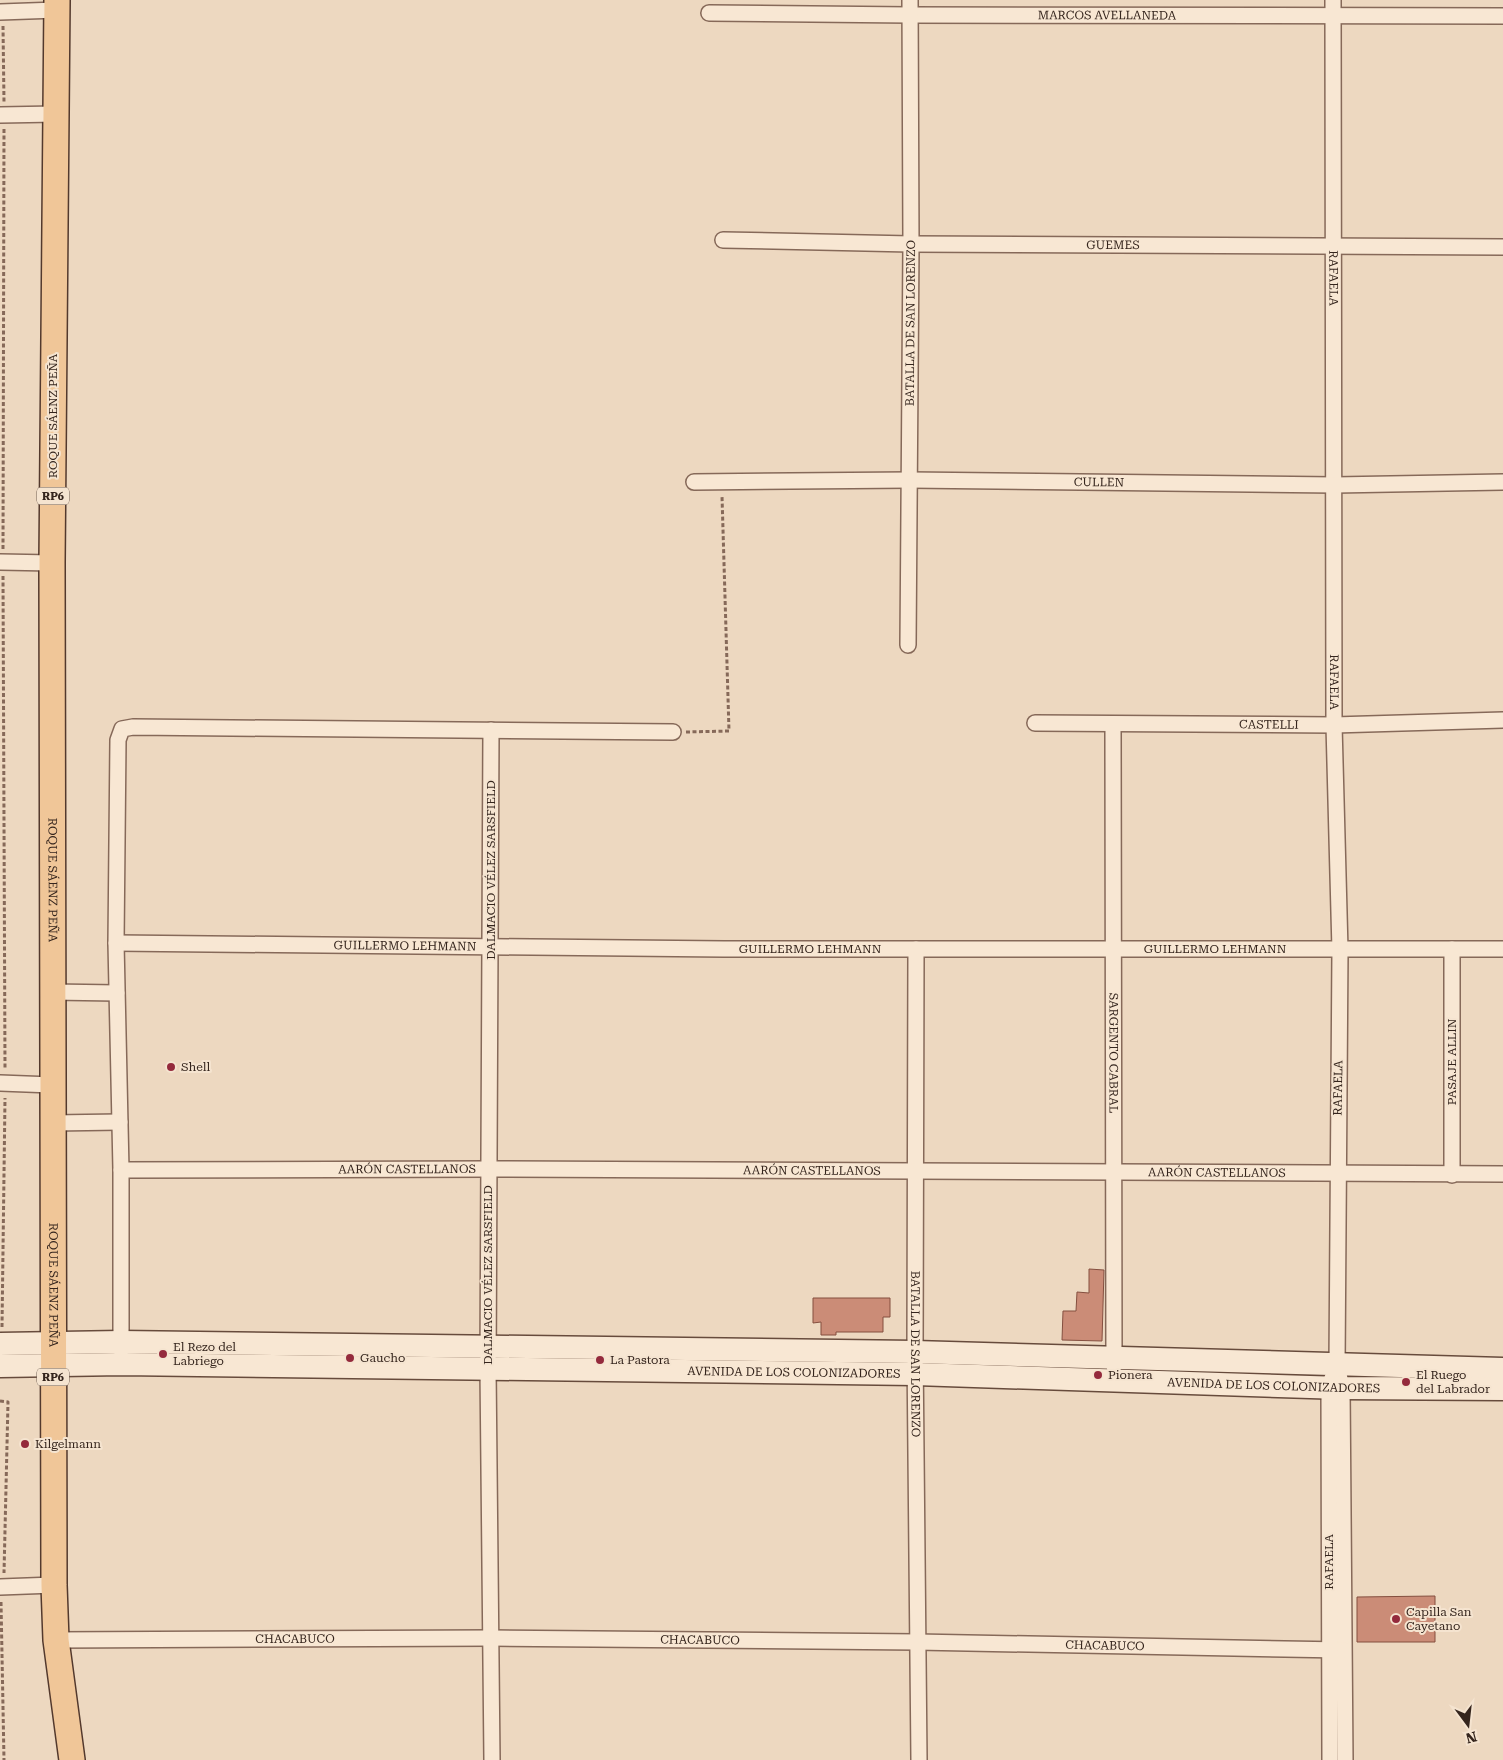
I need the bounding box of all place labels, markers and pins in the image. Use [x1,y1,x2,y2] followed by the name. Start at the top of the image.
[181,1060,210,1074] place label: Shell
[165,1061,177,1073] marker: Shell
[173,1340,236,1368] place label: El Rezo del Labriego
[157,1348,169,1360] marker: El Rezo del Labriego
[360,1351,405,1365] place label: Gaucho
[344,1352,356,1364] marker: Gaucho
[610,1353,670,1367] place label: La Pastora
[594,1354,606,1366] marker: La Pastora
[1108,1368,1153,1382] place label: Pionera
[1416,1368,1490,1396] place label: El Ruego del Labrador
[1092,1369,1104,1381] marker: Pionera
[1400,1376,1412,1388] marker: El Ruego del Labrador
[35,1437,101,1451] place label: Kilgelmann
[19,1438,31,1450] marker: Kilgelmann
[1406,1605,1472,1633] place label: Capilla San Cayetano
[1390,1613,1402,1625] marker: Capilla San Cayetano

